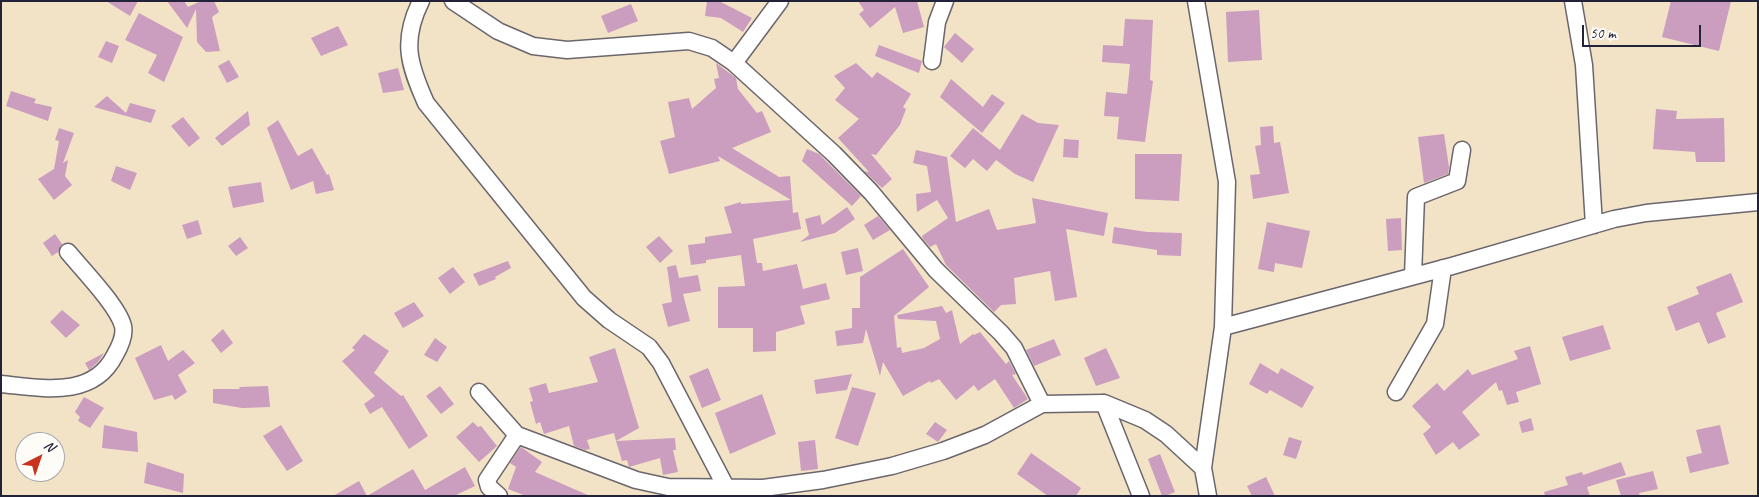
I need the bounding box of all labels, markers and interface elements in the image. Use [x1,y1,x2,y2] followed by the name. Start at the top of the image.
[1584,15,1703,47] scale bar
[1590,24,1616,43] text: 50 m
[15,432,65,482] north arrow
[41,437,58,455] text: N

